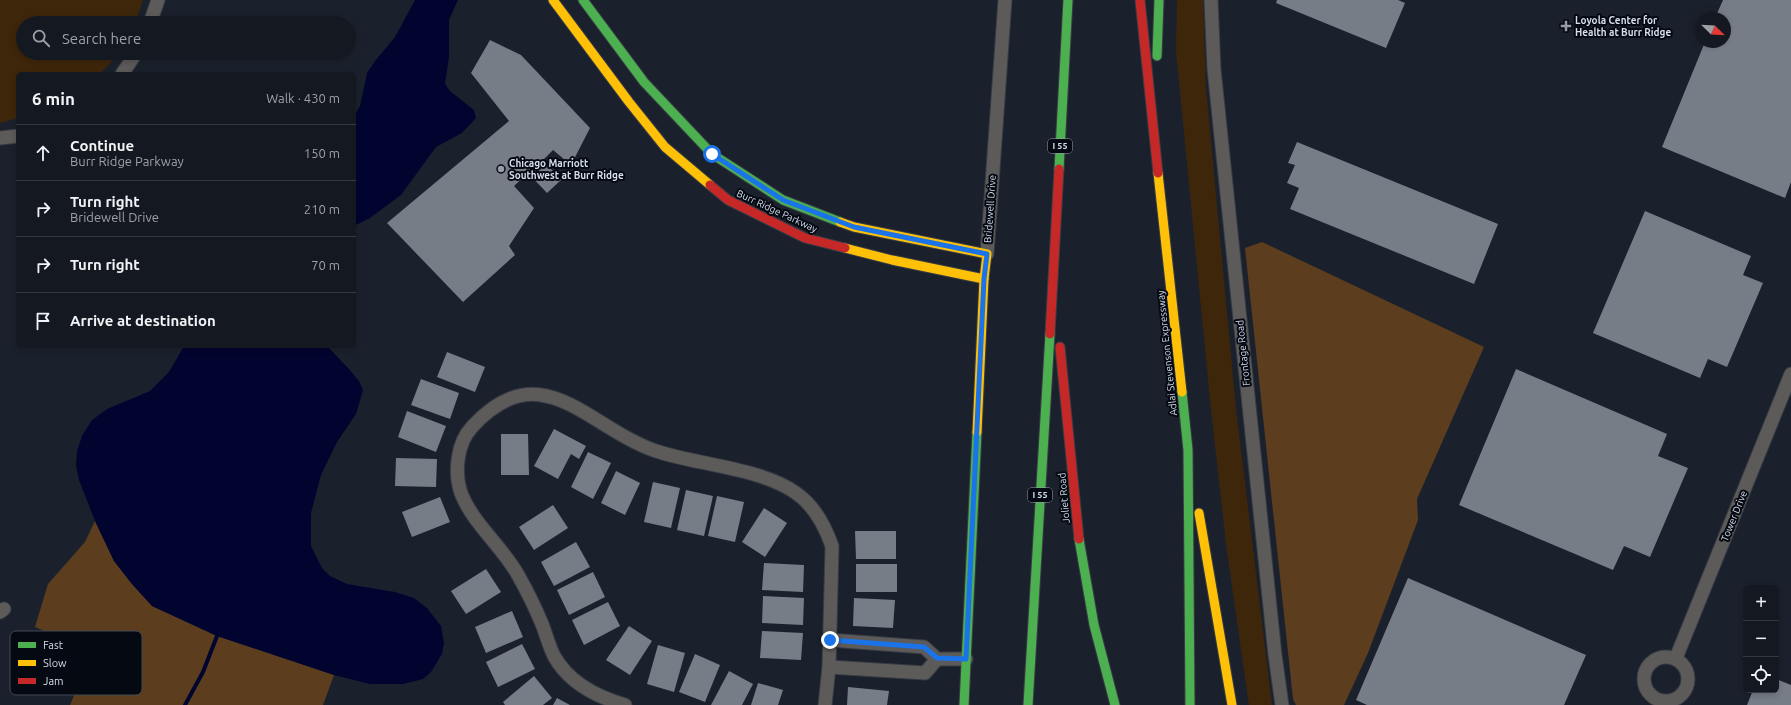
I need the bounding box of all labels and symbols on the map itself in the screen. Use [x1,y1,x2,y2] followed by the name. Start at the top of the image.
[1695,12,1731,48] north arrow
[1575,15,1671,38] place label: Loyola Center for Health at Burr Ridge
[1560,20,1572,32] marker: Loyola Center for Health at Burr Ridge
[1048,139,1072,153] road number: I 55
[703,145,721,163] route start
[509,158,624,181] place label: Chicago Marriott Southwest at Burr Ridge
[496,164,506,174] marker: Chicago Marriott Southwest at Burr Ridge
[982,175,998,243] street label: Bridewell Drive
[735,188,819,235] street label: Burr Ridge Parkway
[1155,290,1179,416] street label: Adlai Stevenson Expressway
[1234,319,1252,386] street label: Frontage Road
[1056,472,1072,524] street label: Joliet Road
[1028,488,1052,502] road number: I 55
[1719,489,1749,543] street label: Tower Drive
[10,631,142,695] legend
[821,631,839,649] route end
[43,639,64,651] text: Fast
[43,657,67,669] text: Slow
[43,675,64,687] text: Jam

